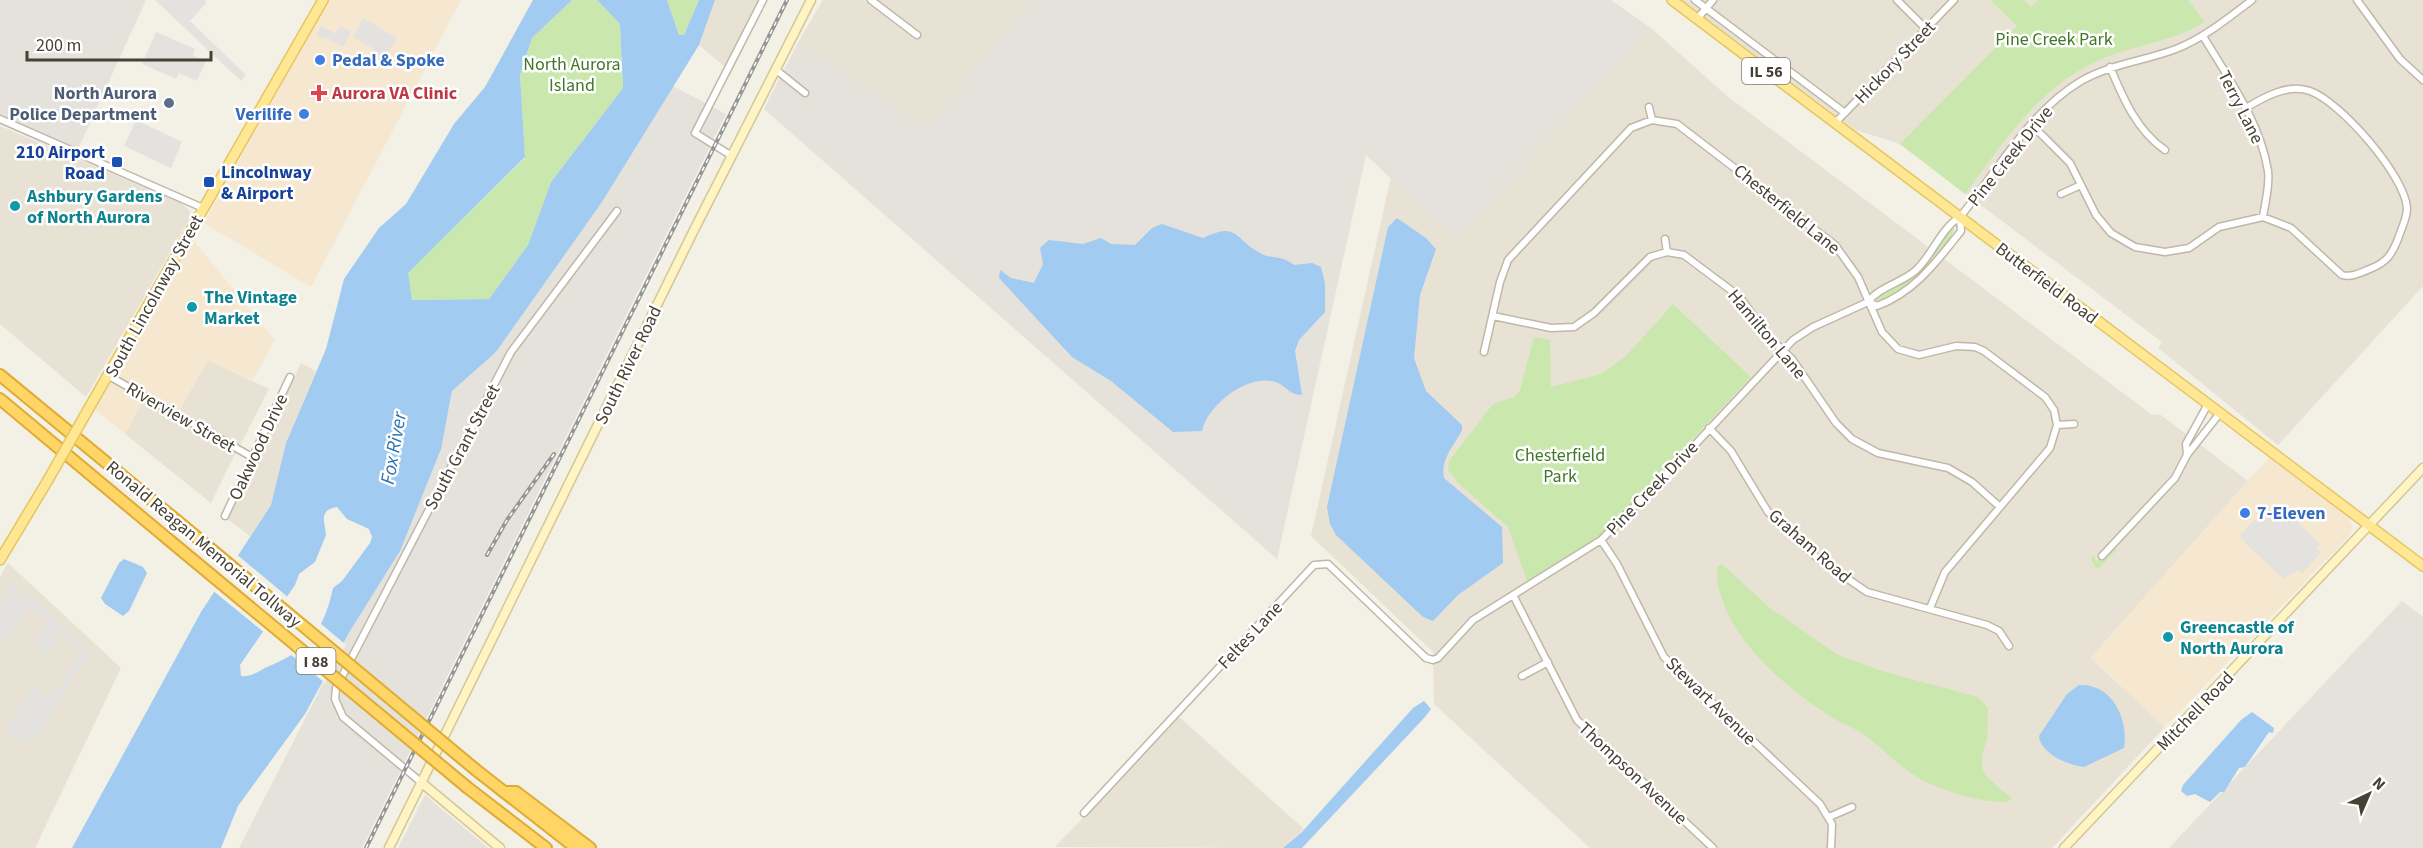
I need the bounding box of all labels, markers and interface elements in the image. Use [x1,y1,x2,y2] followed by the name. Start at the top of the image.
[1849,15,1941,109] street label: Hickory Street
[27,24,212,62] scale bar
[1995,27,2113,52] park label: Pine Creek Park
[36,33,81,58] text: 200 m
[332,48,445,73] place label: Pedal & Spoke
[523,52,621,98] park label: North Aurora Island
[313,53,327,67] marker: Pedal & Spoke
[1742,58,1790,84] road number: IL 56
[2211,66,2270,148] street label: Terry Lane
[9,81,157,127] place label: North Aurora Police Department
[331,81,458,106] place label: Aurora VA Clinic
[310,84,328,102] marker: Aurora VA Clinic
[162,96,176,110] marker: North Aurora Police Department
[1962,101,2059,212] street label: Pine Creek Drive
[234,102,292,127] place label: Verilife
[297,107,311,121] marker: Verilife
[16,140,105,186] place label: 210 Airport Road
[110,155,124,169] marker: 210 Airport Road
[1728,159,1845,260] street label: Chesterfield Lane
[221,160,312,206] place label: Lincolnway & Airport
[202,175,216,189] marker: Lincolnway & Airport
[26,184,163,230] place label: Ashbury Gardens of North Aurora
[8,199,22,213] marker: Ashbury Gardens of North Aurora
[99,210,210,382] street label: South Lincolnway Street
[1990,237,2103,330] street label: Butterfield Road
[1722,284,1812,385] street label: Hamilton Lane
[204,285,297,331] place label: The Vintage Market
[185,300,199,314] marker: The Vintage Market
[589,302,668,429] street label: South River Road
[122,376,240,459] street label: Riverview Street
[419,380,506,515] street label: South Grant Street
[223,390,294,505] street label: Oakwood Drive
[374,409,414,487] water label: Fox River
[1601,435,1704,541] street label: Pine Creek Drive
[1515,443,1605,489] park label: Chesterfield Park
[101,455,307,634] street label: Ronald Reagan Memorial Tollway
[2257,501,2326,526] place label: 7-Eleven
[1763,503,1856,589] street label: Graham Road
[2238,506,2252,520] marker: 7-Eleven
[1212,596,1288,675] street label: Feltes Lane
[2180,615,2295,661] place label: Greencastle of North Aurora
[2161,630,2175,644] marker: Greencastle of North Aurora
[296,648,336,674] road number: I 88
[1660,652,1762,751] street label: Stewart Avenue
[2151,666,2240,757] street label: Mitchell Road
[1573,716,1693,830] street label: Thompson Avenue
[2339,764,2399,824] north arrow
[2367,772,2390,796] text: N

